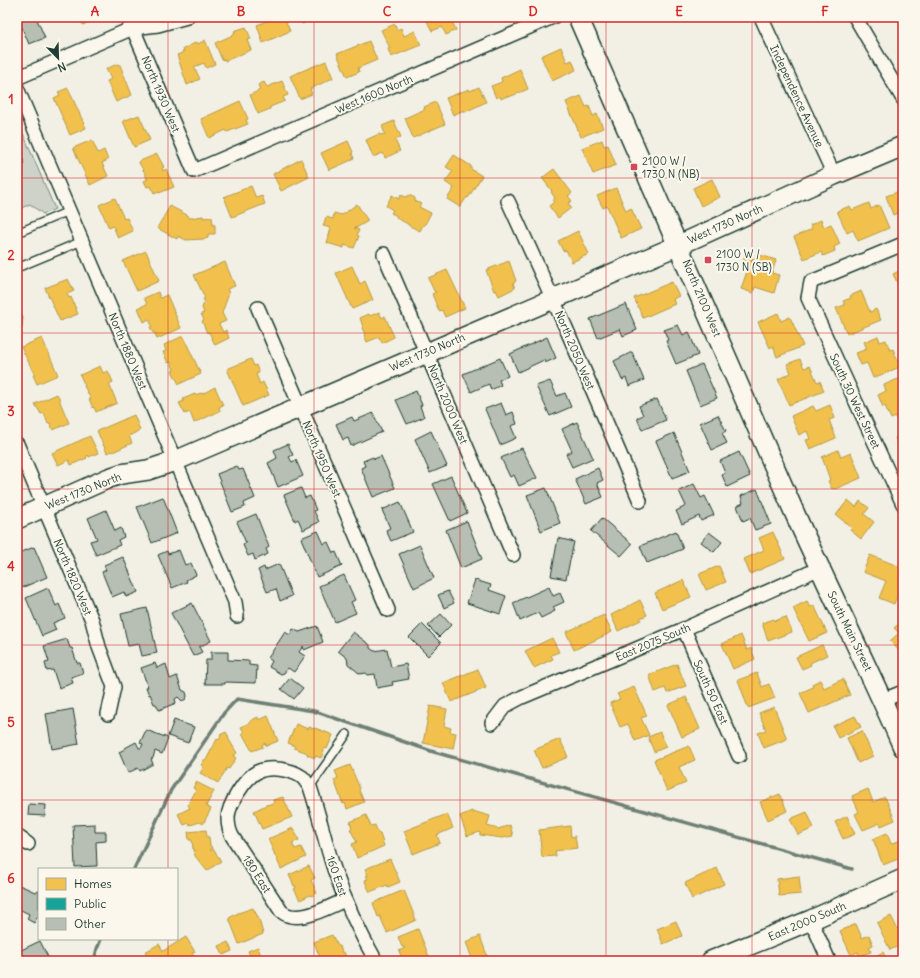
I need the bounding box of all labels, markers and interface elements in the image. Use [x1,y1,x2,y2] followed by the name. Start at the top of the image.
[91,3,100,20] text: A
[237,3,246,20] text: B
[383,3,392,20] text: C
[528,3,538,20] text: D
[675,3,683,20] text: E
[821,3,829,20] text: F
[38,38,78,78] north arrow
[767,43,827,150] street label: Independence Avenue
[139,54,184,135] street label: North 1930 West
[56,59,68,75] text: N
[333,71,415,117] street label: West 1600 North
[8,91,14,108] text: 1
[642,154,699,181] place label: 2100 W / 1730 N (NB)
[629,162,639,172] marker: 2100 W / 1730 N (NB)
[685,201,765,247] street label: West 1730 North
[7,247,15,264] text: 2
[716,247,772,274] place label: 2100 W / 1730 N (SB)
[703,255,713,265] marker: 2100 W / 1730 N (SB)
[679,257,725,339] street label: North 2100 West
[552,308,598,392] street label: North 2050 West
[106,311,151,392] street label: North 1880 West
[387,330,467,374] street label: West 1730 North
[827,351,883,451] street label: South 30 West Street
[425,362,471,446] street label: North 2000 West
[7,403,15,420] text: 3
[300,419,345,500] street label: North 1950 West
[43,469,123,513] street label: West 1730 North
[51,537,96,618] street label: North 1820 West
[7,558,15,575] text: 4
[825,589,876,674] street label: South Main Street
[613,620,693,664] street label: East 2075 South
[691,658,732,727] street label: South 50 East
[7,714,15,731] text: 5
[240,853,274,896] street label: 180 East
[324,854,351,898] street label: 160 East
[38,868,178,940] legend
[7,870,15,887] text: 6
[74,876,112,891] text: Homes
[74,896,106,911] text: Public
[766,898,848,944] street label: East 2000 South
[74,916,106,931] text: Other

